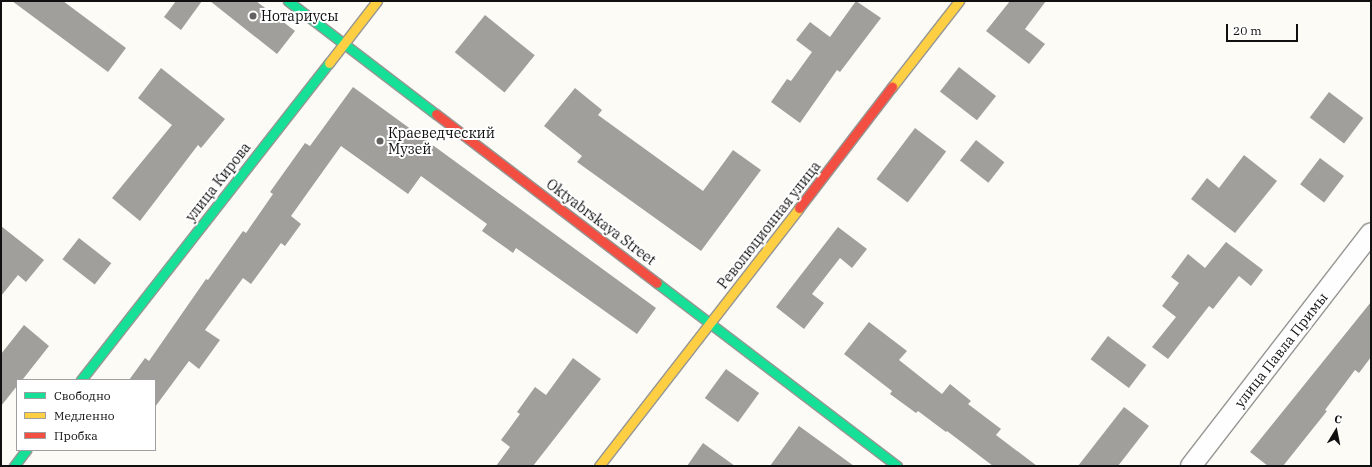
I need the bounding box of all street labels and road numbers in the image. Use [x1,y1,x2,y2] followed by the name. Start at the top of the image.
[182,139,254,225] street label: улица Кирова
[714,158,824,292] street label: Революционная улица
[543,175,659,269] street label: Oktyabrskaya Street
[1231,289,1331,411] street label: улица Павла Примы

